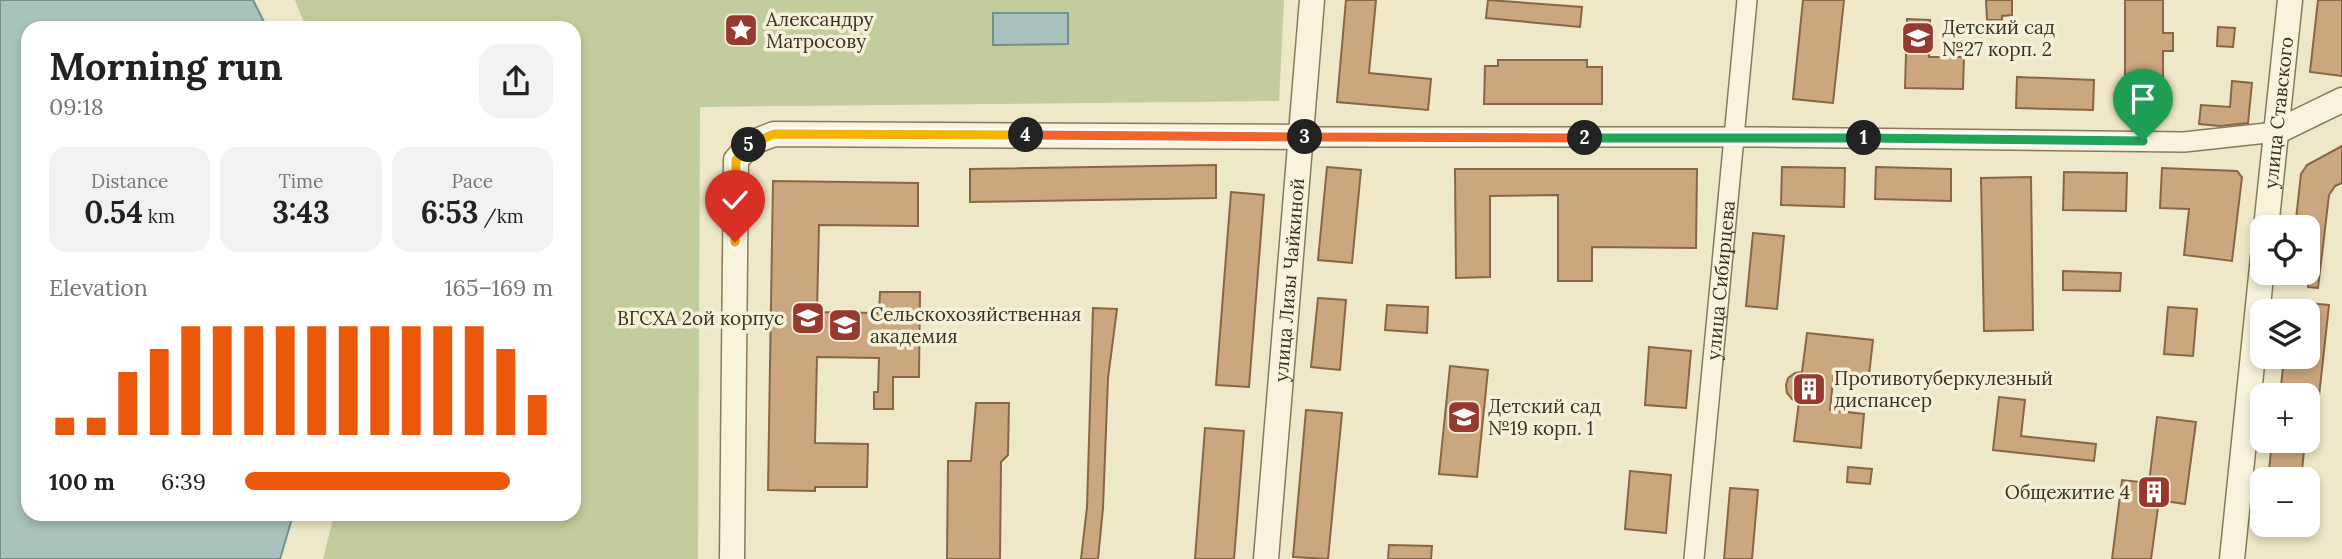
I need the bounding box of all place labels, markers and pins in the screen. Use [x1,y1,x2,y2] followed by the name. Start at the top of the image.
[765,7,874,53] place label: Александру Матросову
[722,11,760,49] place icon: Александру Матросову
[1942,15,2055,61] place label: Детский сад №27 корп. 2
[1899,19,1937,57] school or university icon: Детский сад №27 корп. 2
[2113,69,2173,141] pin
[1009,118,1044,152] pin: 4
[1288,120,1322,154] pin: 3
[1568,120,1602,156] pin: 2
[1846,120,1882,156] pin: 1
[732,128,766,162] pin: 5
[705,170,765,242] pin
[789,299,827,337] school or university icon: ВГСХА 2ой корпус
[870,302,1081,348] place label: Сельскохозяйственная академия
[617,306,784,330] place label: ВГСХА 2ой корпус
[826,306,864,344] school or university icon: Сельскохозяйственная академия
[1834,366,2053,412] place label: Противотуберкулезный диспансер
[1790,370,1828,408] building icon: Противотуберкулезный диспансер
[1488,394,1601,440] place label: Детский сад №19 корп. 1
[1445,398,1483,436] school or university icon: Детский сад №19 корп. 1
[2135,473,2173,511] building icon: Общежитие 4
[2005,480,2130,504] place label: Общежитие 4

